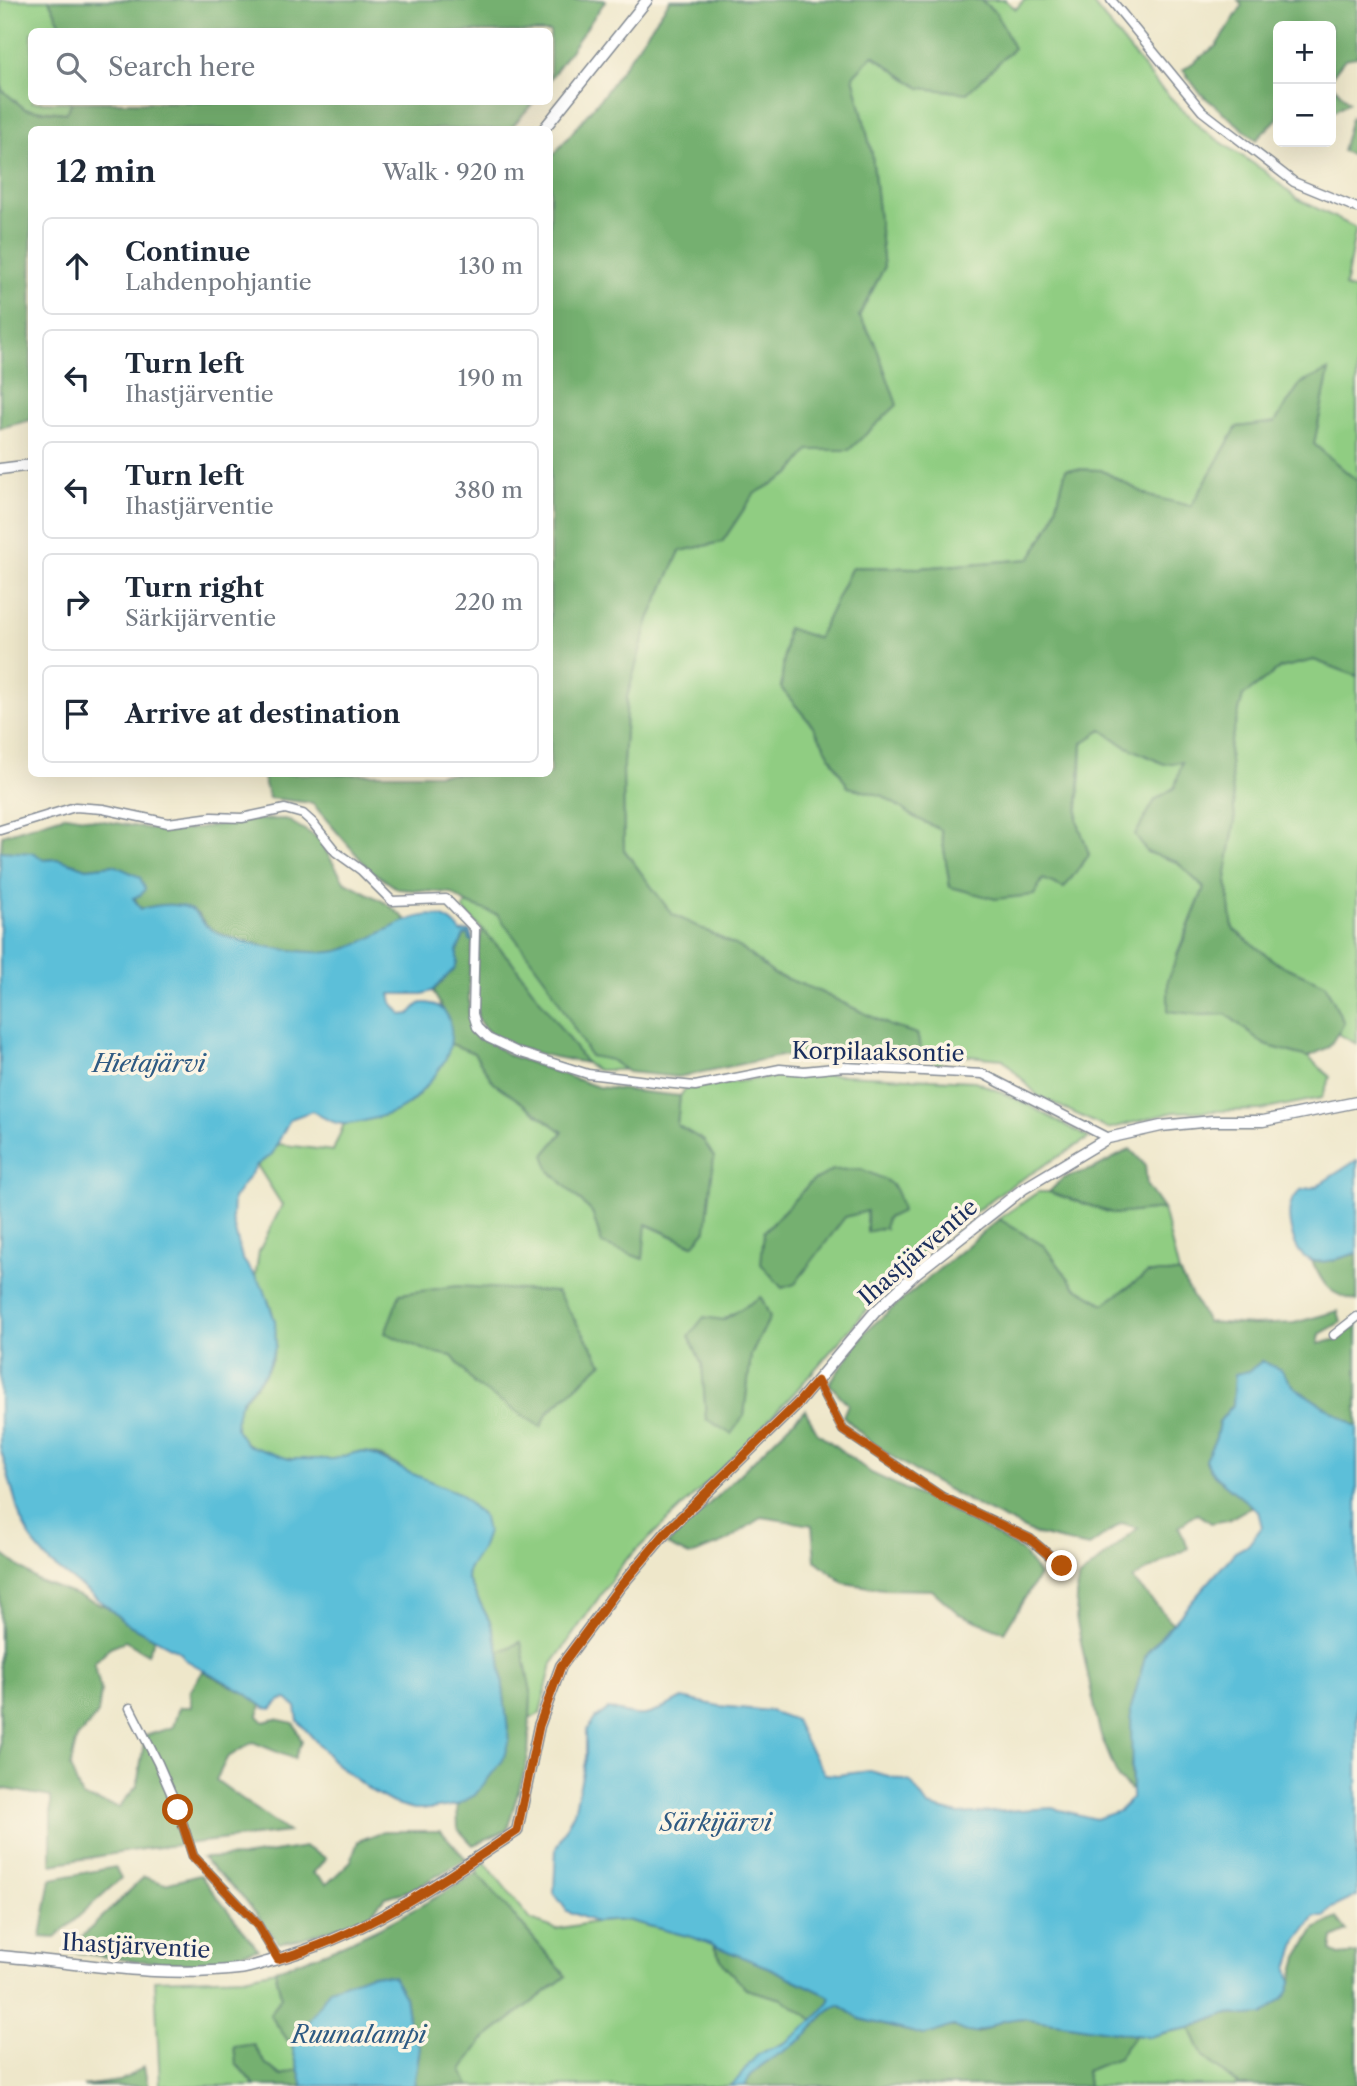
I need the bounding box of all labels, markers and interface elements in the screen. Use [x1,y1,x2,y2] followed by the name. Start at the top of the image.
[1273,21,1336,147] map controls
[1273,21,1336,84] button: +
[28,28,553,105] search box
[52,48,90,86] icon: search
[108,51,255,83] text: Search here
[1273,84,1336,147] button: −
[56,153,156,190] text: 12 min
[383,158,525,186] text: Walk · 920 m
[125,236,250,268] text: Continue
[58,247,96,285] icon: ahead
[459,252,523,280] text: 130 m
[125,268,312,296] text: Lahdenpohjantie
[125,348,244,380] text: Turn left
[58,359,96,397] icon: left
[458,364,523,392] text: 190 m
[125,380,274,408] text: Ihastjärventie
[125,460,244,492] text: Turn left
[58,471,96,509] icon: left
[455,476,523,504] text: 380 m
[125,492,274,520] text: Ihastjärventie
[125,572,264,604] text: Turn right
[58,583,96,621] icon: right
[454,588,523,616] text: 220 m
[125,604,276,632] text: Särkijärventie
[58,695,96,733] icon: arrive
[125,698,400,730] text: Arrive at destination
[791,1036,965,1068] street label: Korpilaaksontie
[90,1049,207,1078] water label: Hietajärvi
[853,1193,983,1311] street label: Ihastjärventie
[1046,1550,1077,1581] route end
[162,1794,193,1825] route start
[658,1808,773,1837] water label: Särkijärvi
[61,1928,211,1964] street label: Ihastjärventie
[290,2020,428,2049] water label: Ruunalampi

